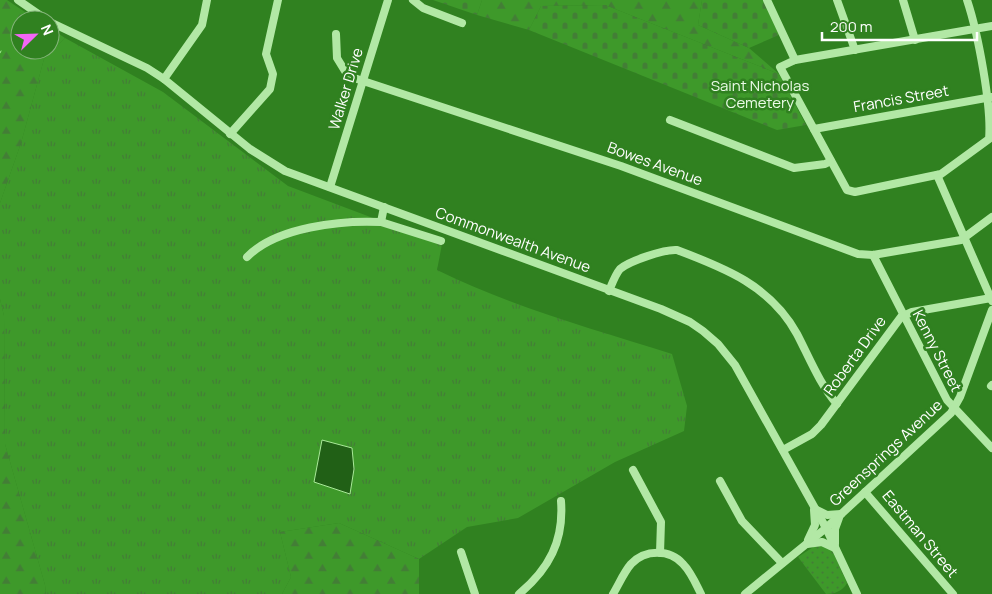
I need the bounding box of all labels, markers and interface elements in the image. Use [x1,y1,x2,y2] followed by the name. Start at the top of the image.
[10,10,60,60] north arrow
[822,10,977,42] scale bar
[830,16,873,37] text: 200 m
[37,21,58,38] text: N
[323,45,368,132] street label: Walker Drive
[711,75,809,113] park label: Saint Nicholas Cemetery
[852,80,950,117] street label: Francis Street
[605,137,706,191] street label: Bowes Avenue
[433,202,594,277] street label: Commonwealth Avenue
[908,306,967,395] street label: Kenny Street
[819,311,891,400] street label: Roberta Drive
[824,394,947,511] street label: Greensprings Avenue
[878,486,963,582] street label: Eastman Street

